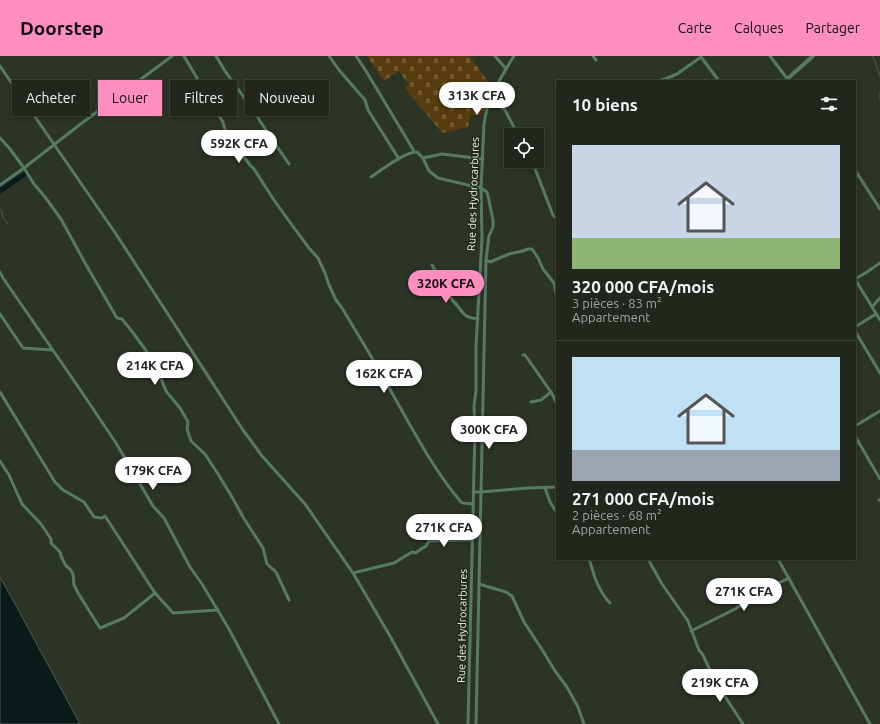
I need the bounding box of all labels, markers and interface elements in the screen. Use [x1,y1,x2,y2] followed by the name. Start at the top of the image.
[20,17,104,39] text: Doorstep
[678,20,712,36] text: Carte
[734,20,783,36] text: Calques
[805,20,860,36] text: Partager
[12,80,90,116] chip: Acheter
[98,80,162,116] chip: Louer
[170,80,237,116] chip: Filtres
[245,80,329,116] chip: Nouveau
[436,82,518,116] pin: 313K CFA
[448,88,506,102] text: 313K CFA
[818,93,840,115] icon: filters
[572,95,638,114] text: 10 biens
[504,128,544,168] map controls
[504,128,544,168] button: locate
[198,130,280,164] pin: 592K CFA
[210,136,268,150] text: 592K CFA
[465,137,481,251] street label: Rue des Hydrocarbures
[670,171,742,243] icon: home
[405,270,487,304] pin: 320K CFA
[417,276,475,290] text: 320K CFA
[572,277,714,296] text: 320 000 CFA/mois
[572,296,662,310] text: 3 pièces · 83 m²
[572,310,650,324] text: Appartement
[114,352,196,386] pin: 214K CFA
[126,358,184,372] text: 214K CFA
[343,360,425,394] pin: 162K CFA
[355,366,413,380] text: 162K CFA
[670,383,742,455] icon: home
[448,416,530,450] pin: 300K CFA
[460,422,518,436] text: 300K CFA
[112,457,194,491] pin: 179K CFA
[124,463,182,477] text: 179K CFA
[572,489,714,508] text: 271 000 CFA/mois
[572,508,662,522] text: 2 pièces · 68 m²
[403,514,485,548] pin: 271K CFA
[415,520,473,534] text: 271K CFA
[572,522,650,536] text: Appartement
[455,569,469,683] street label: Rue des Hydrocarbures
[703,578,785,612] pin: 271K CFA
[715,584,773,598] text: 271K CFA
[679,669,761,703] pin: 219K CFA
[691,675,749,689] text: 219K CFA

